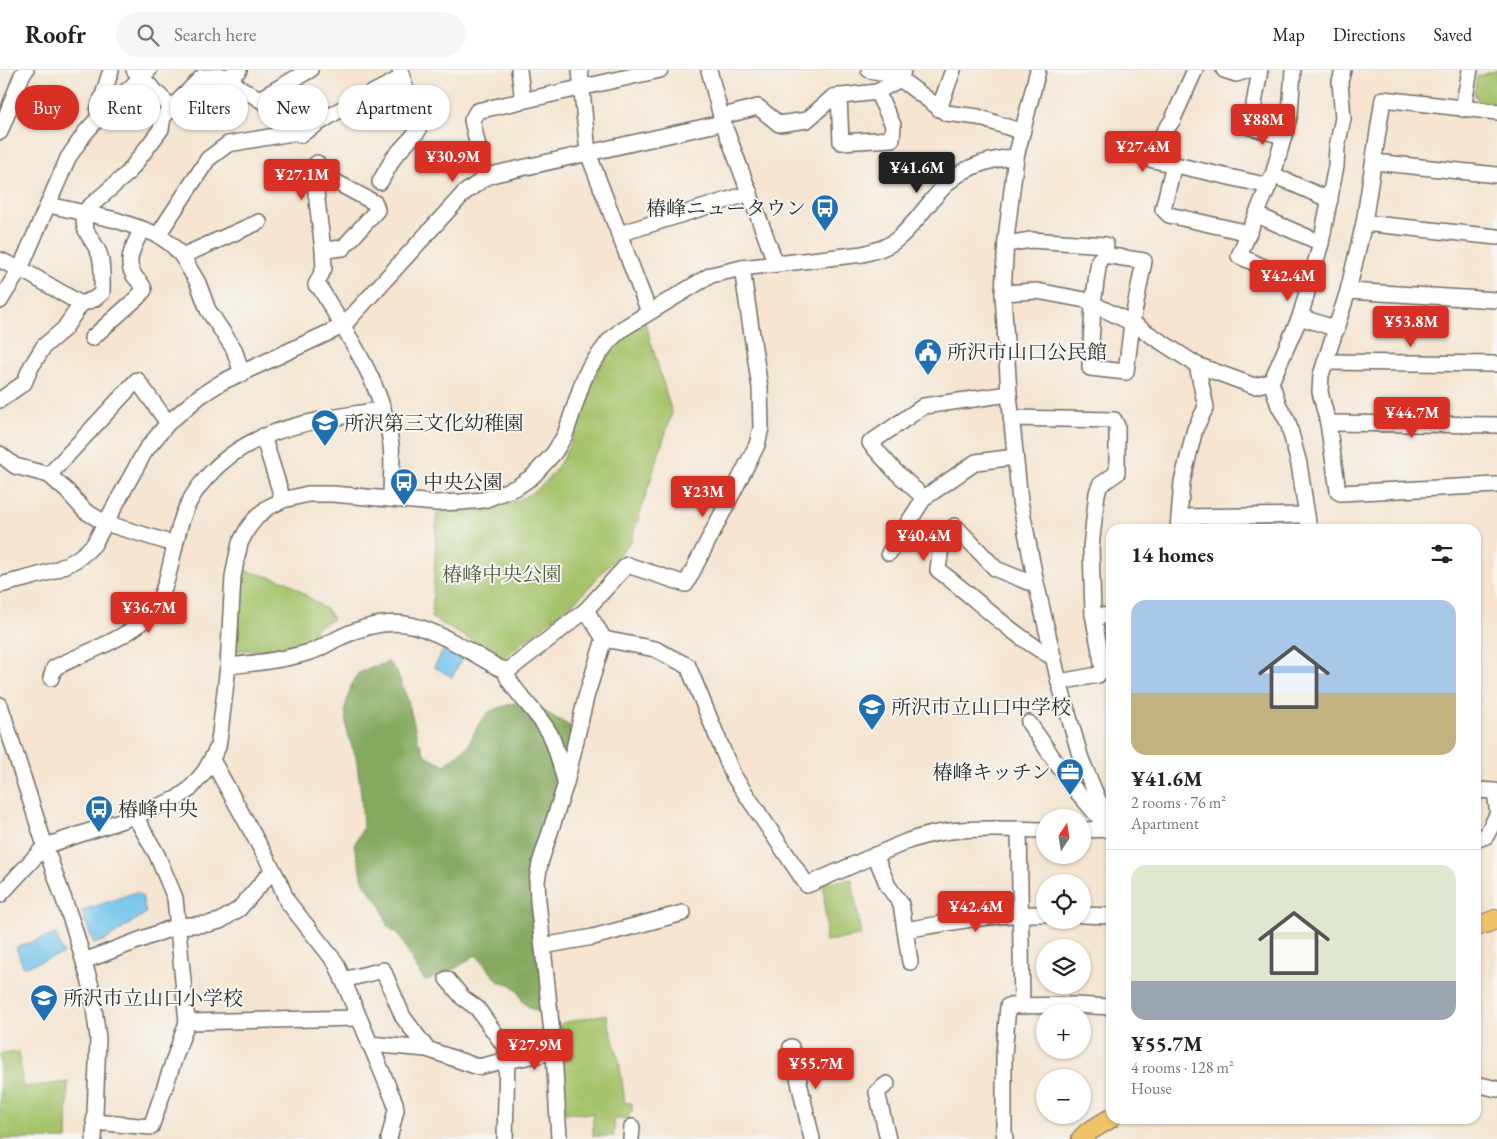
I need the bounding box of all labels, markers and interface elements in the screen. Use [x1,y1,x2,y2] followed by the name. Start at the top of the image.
[116,12,466,57] search box
[25,19,86,50] text: Roofr
[134,21,162,49] icon: search
[174,22,256,47] text: Search here
[1273,23,1305,46] text: Map
[1333,23,1405,46] text: Directions
[1433,23,1472,46] text: Saved
[15,85,79,130] chip: Buy
[89,85,160,130] chip: Rent
[170,85,248,130] chip: Filters
[258,85,328,130] chip: New
[338,85,450,130] chip: Apartment
[1233,104,1293,146] pin: ¥88M
[1242,109,1284,130] text: ¥88M
[1102,131,1184,173] pin: ¥27.4M
[1116,136,1170,157] text: ¥27.4M
[412,140,494,183] pin: ¥30.9M
[426,146,480,167] text: ¥30.9M
[876,152,958,194] pin: ¥41.6M
[890,157,944,178] text: ¥41.6M
[261,158,343,201] pin: ¥27.1M
[275,164,329,185] text: ¥27.1M
[810,193,840,232] bus stop icon: 椿峰ニュータウン
[646,195,806,221] place label: 椿峰ニュータウン
[1247,260,1329,302] pin: ¥42.4M
[1261,265,1315,286] text: ¥42.4M
[1370,306,1452,348] pin: ¥53.8M
[1384,311,1438,332] text: ¥53.8M
[913,337,943,376] public building icon: 所沢市山口公民館
[947,339,1107,365] place label: 所沢市山口公民館
[1371,396,1453,439] pin: ¥44.7M
[1385,402,1439,423] text: ¥44.7M
[310,408,340,447] school or university icon: 所沢第三文化幼稚園
[344,410,524,436] place label: 所沢第三文化幼稚園
[389,467,419,506] bus stop icon: 中央公園
[423,469,503,495] place label: 中央公園
[673,476,733,518] pin: ¥23M
[682,481,724,502] text: ¥23M
[883,520,965,562] pin: ¥40.4M
[897,525,951,546] text: ¥40.4M
[1428,540,1456,568] icon: filters
[1131,541,1214,568] text: 14 homes
[442,561,562,587] park label: 椿峰中央公園
[108,592,190,634] pin: ¥36.7M
[122,597,176,618] text: ¥36.7M
[1249,632,1339,722] icon: home
[857,692,887,731] school or university icon: 所沢市立山口中学校
[891,694,1071,720] place label: 所沢市立山口中学校
[1055,757,1085,796] office icon: 椿峰キッチン
[932,759,1051,785] place label: 椿峰キッチン
[1131,765,1202,792] text: ¥41.6M
[1131,792,1226,813] text: 2 rooms · 76 m²
[84,794,114,833] bus stop icon: 椿峰中央
[118,796,198,822] place label: 椿峰中央
[1036,809,1091,864] north arrow
[1036,809,1091,1124] map controls
[1131,813,1199,834] text: Apartment
[1036,874,1091,929] button: locate
[935,890,1017,933] pin: ¥42.4M
[949,896,1003,917] text: ¥42.4M
[1249,898,1339,988] icon: home
[1036,939,1091,994] button: layers
[29,983,59,1022] school or university icon: 所沢市立山口小学校
[63,985,243,1011] place label: 所沢市立山口小学校
[1036,1004,1091,1059] button: +
[494,1028,576,1071] pin: ¥27.9M
[1131,1030,1202,1057] text: ¥55.7M
[508,1034,562,1055] text: ¥27.9M
[775,1048,857,1090] pin: ¥55.7M
[789,1053,843,1074] text: ¥55.7M
[1131,1057,1234,1078] text: 4 rooms · 128 m²
[1036,1069,1091,1124] button: −
[1131,1078,1172,1099] text: House

